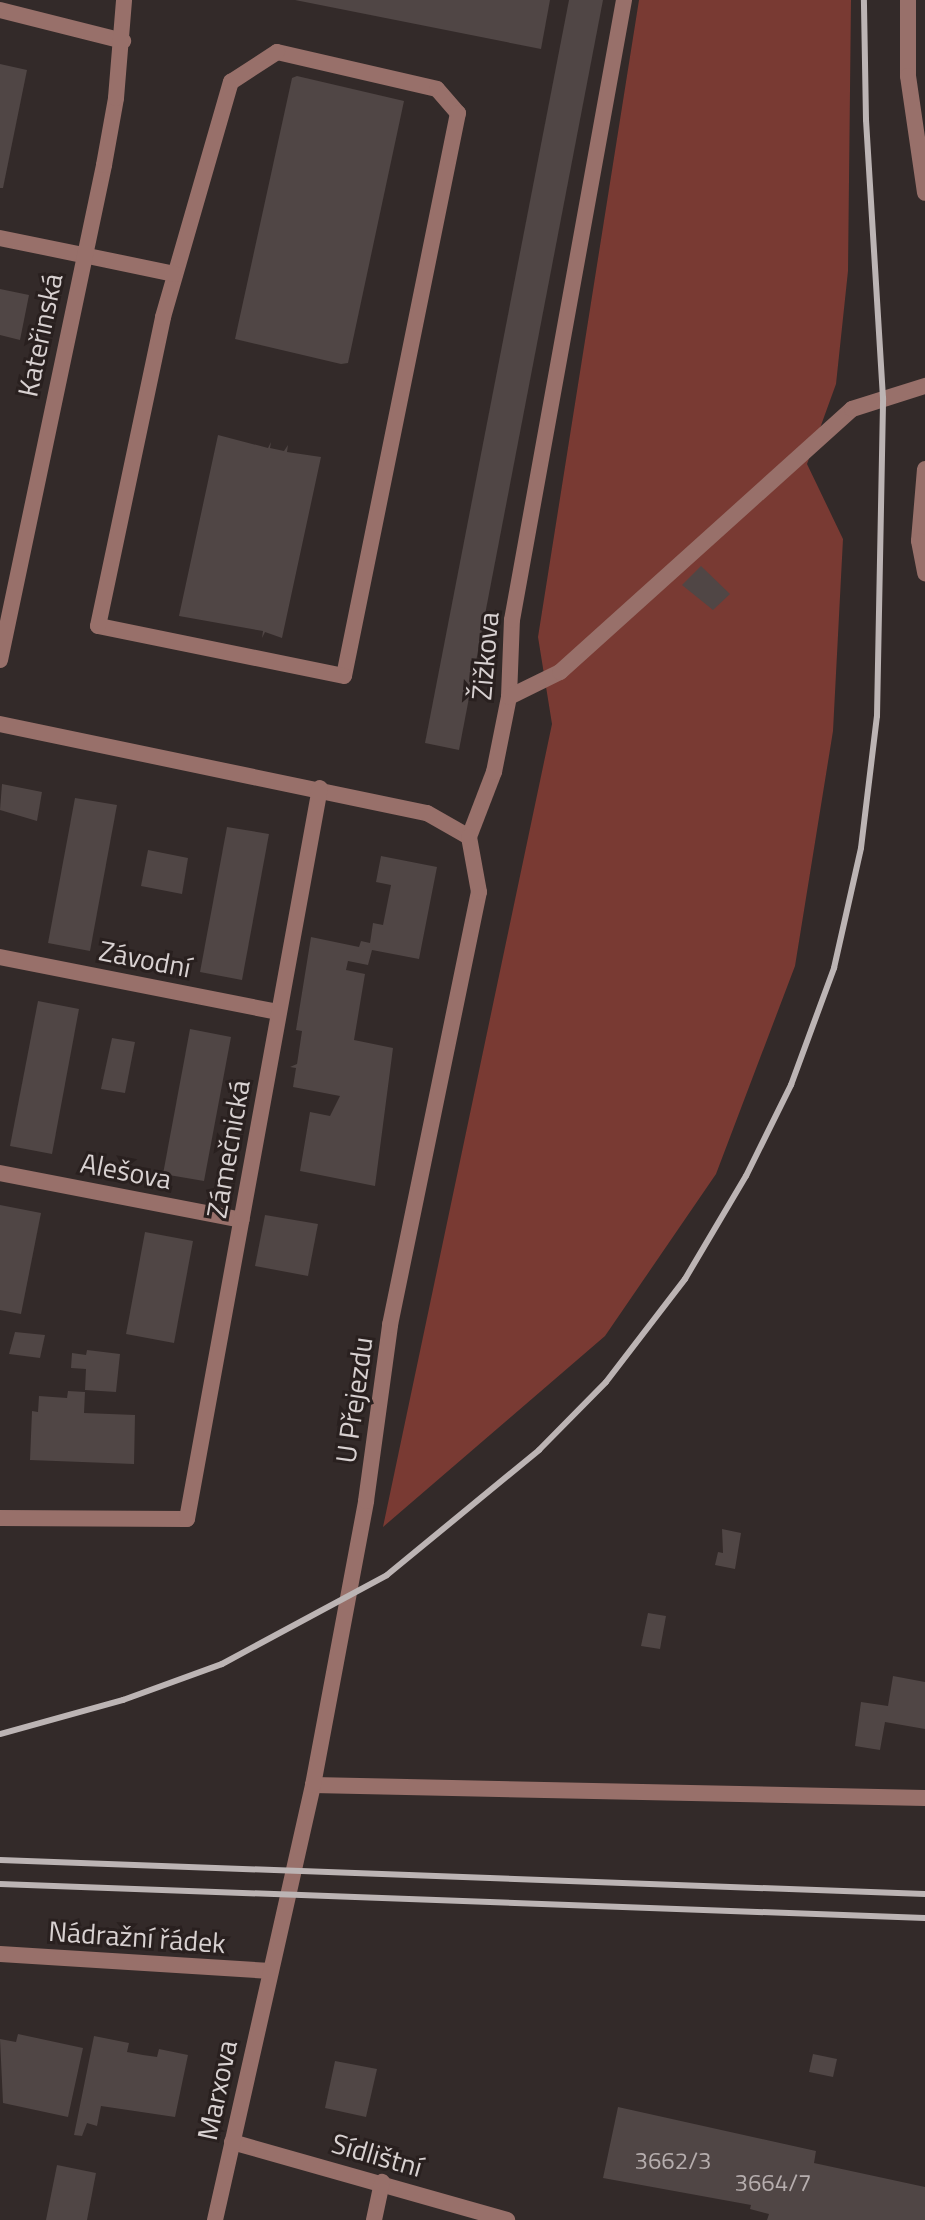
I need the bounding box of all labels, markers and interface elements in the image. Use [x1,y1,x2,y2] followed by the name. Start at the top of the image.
[11,270,69,400] street label: Kateřinská
[464,610,506,702] street label: Žižkova
[96,934,194,984] street label: Závodní
[199,1077,257,1221] street label: Zámečnická
[78,1146,174,1196] street label: Alešova
[329,1335,379,1465] street label: U Přejezdu
[47,1914,227,1960] street label: Nádražní řádek
[190,2037,244,2143] street label: Marxova
[328,2126,426,2184] street label: Sídlištní
[634,2147,712,2175] house number: 3662/3
[734,2169,812,2197] house number: 3664/7

